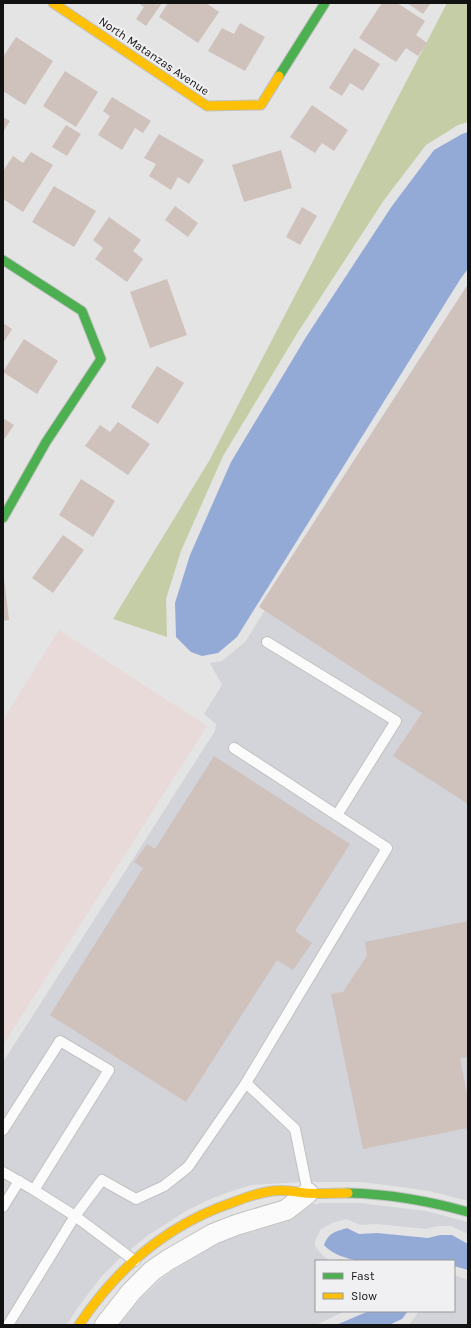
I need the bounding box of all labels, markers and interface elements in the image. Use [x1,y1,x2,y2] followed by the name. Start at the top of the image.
[96,14,212,98] street label: North Matanzas Avenue
[315,1260,455,1312] legend
[351,1269,375,1283] text: Fast
[351,1289,377,1303] text: Slow

